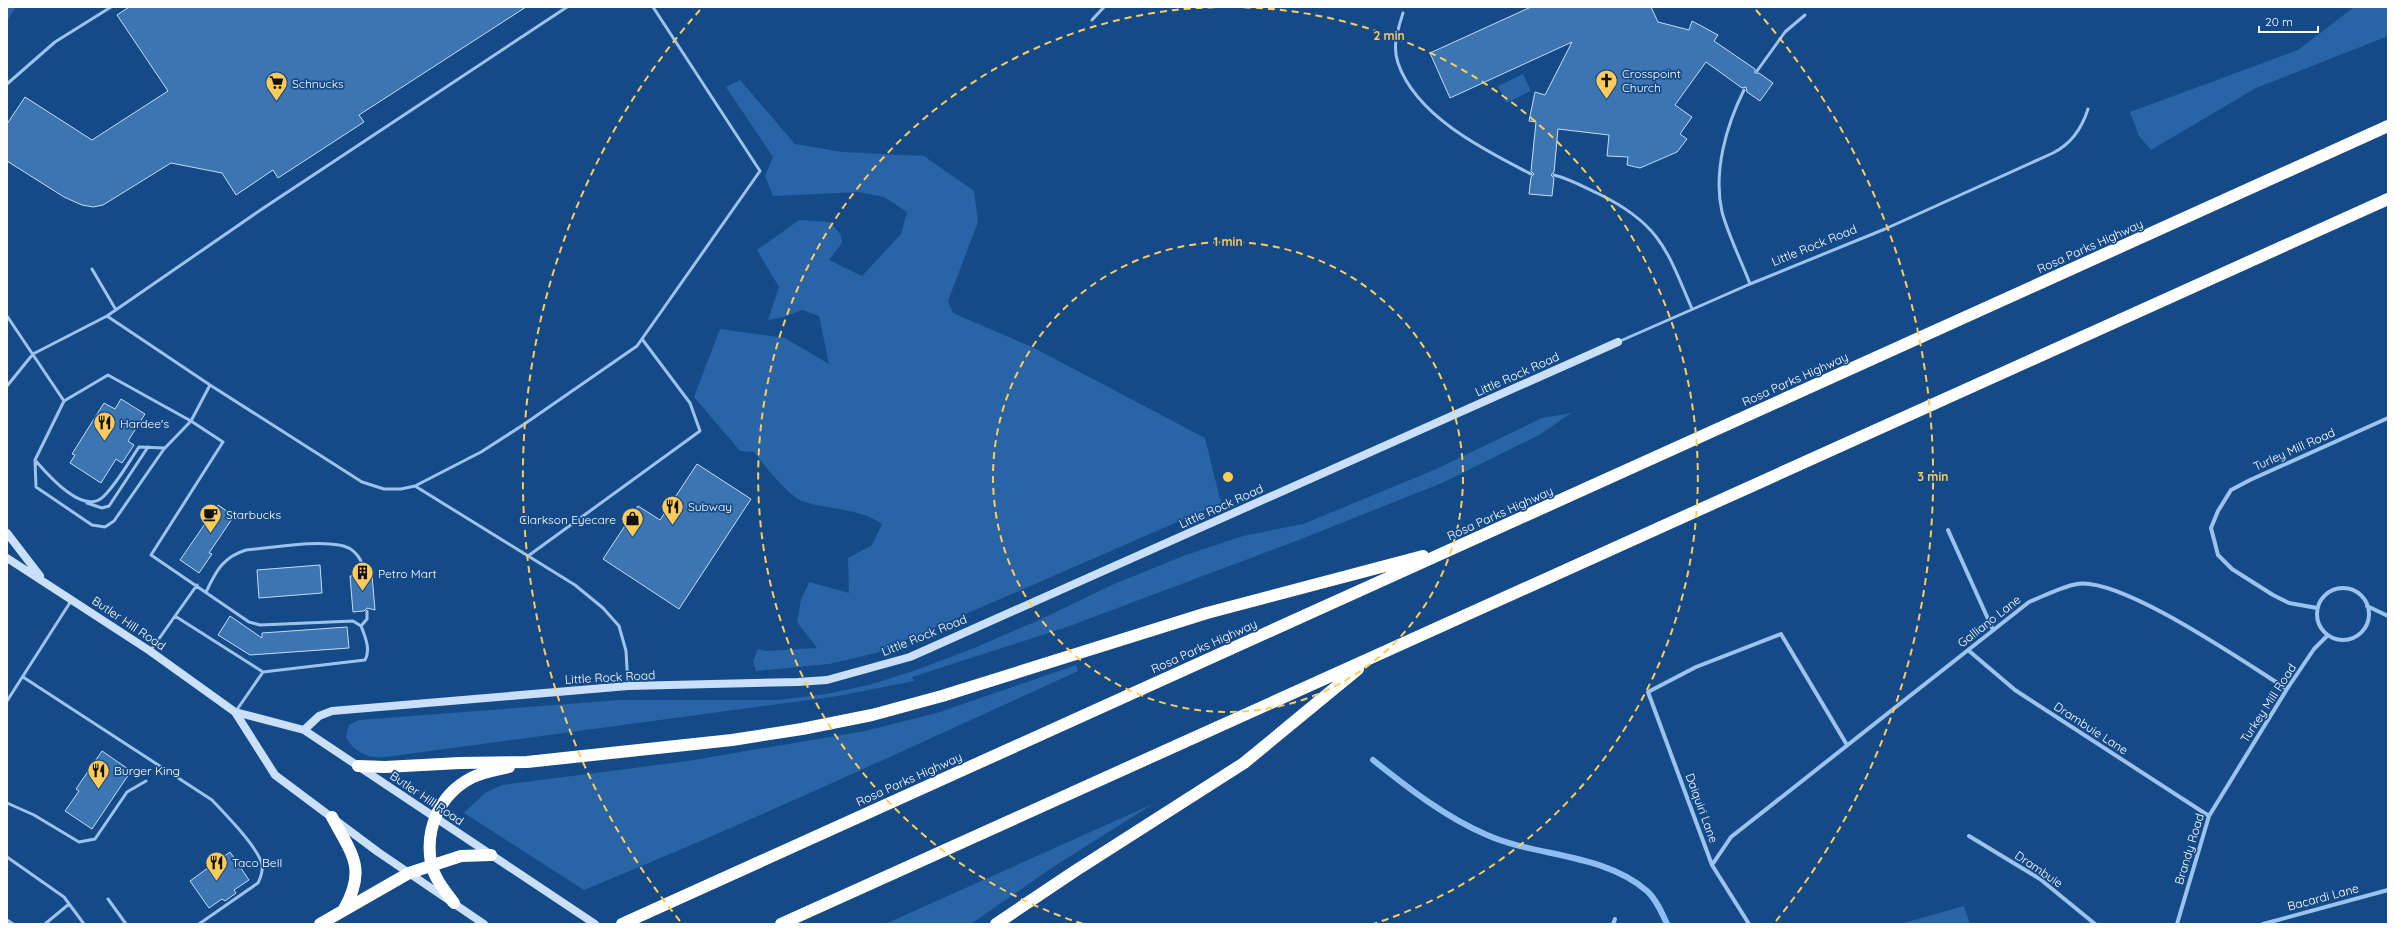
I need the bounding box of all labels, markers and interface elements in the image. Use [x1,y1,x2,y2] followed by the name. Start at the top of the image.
[2259,8,2318,34] scale bar
[2265,14,2293,29] text: 20 m
[1373,28,1405,43] text: 2 min
[1622,66,1681,95] place label: Crosspoint Church
[1593,67,1619,100] church icon: Crosspoint Church
[264,70,290,103] supermarket icon: Schnucks
[292,76,344,91] place label: Schnucks
[2035,216,2145,276] street label: Rosa Parks Highway
[1769,221,1859,269] street label: Little Rock Road
[1213,234,1243,249] text: 1 min
[1473,349,1561,399] street label: Little Rock Road
[1740,349,1850,409] street label: Rosa Parks Highway
[92,410,118,443] restaurant icon: Hardee's
[120,416,169,431] place label: Hardee's
[2251,424,2337,474] street label: Turley Mill Road
[1918,469,1948,484] text: 3 min
[1221,470,1235,484] centre of rings
[1177,481,1265,531] street label: Little Rock Road
[1445,483,1555,543] street label: Rosa Parks Highway
[660,493,686,526] restaurant icon: Subway
[688,499,732,514] place label: Subway
[197,501,223,534] cafe icon: Starbucks
[619,506,645,539] shop icon: Clarkson Eyecare
[226,507,281,522] place label: Starbucks
[519,512,616,527] place label: Clarkson Eyecare
[350,560,376,593] building icon: Petro Mart
[378,566,437,581] place label: Petro Mart
[1954,592,2024,650] street label: Galliano Lane
[89,593,169,653] street label: Butler Hill Road
[879,611,969,659] street label: Little Rock Road
[1149,616,1259,676] street label: Rosa Parks Highway
[2237,661,2299,745] street label: Turkey Mill Road
[564,667,656,687] street label: Little Rock Road
[2051,698,2131,758] street label: Drambuie Lane
[854,749,964,809] street label: Rosa Parks Highway
[85,757,111,790] restaurant icon: Burger King
[114,763,180,778] place label: Burger King
[387,768,467,828] street label: Butler Hill Road
[1682,771,1722,845] street label: Daiquiri Lane
[2171,812,2207,886] street label: Brandy Road
[2012,847,2066,891] street label: Drambuie
[203,849,229,882] restaurant icon: Taco Bell
[232,855,282,870] place label: Taco Bell
[2286,880,2361,914] street label: Bacardi Lane

